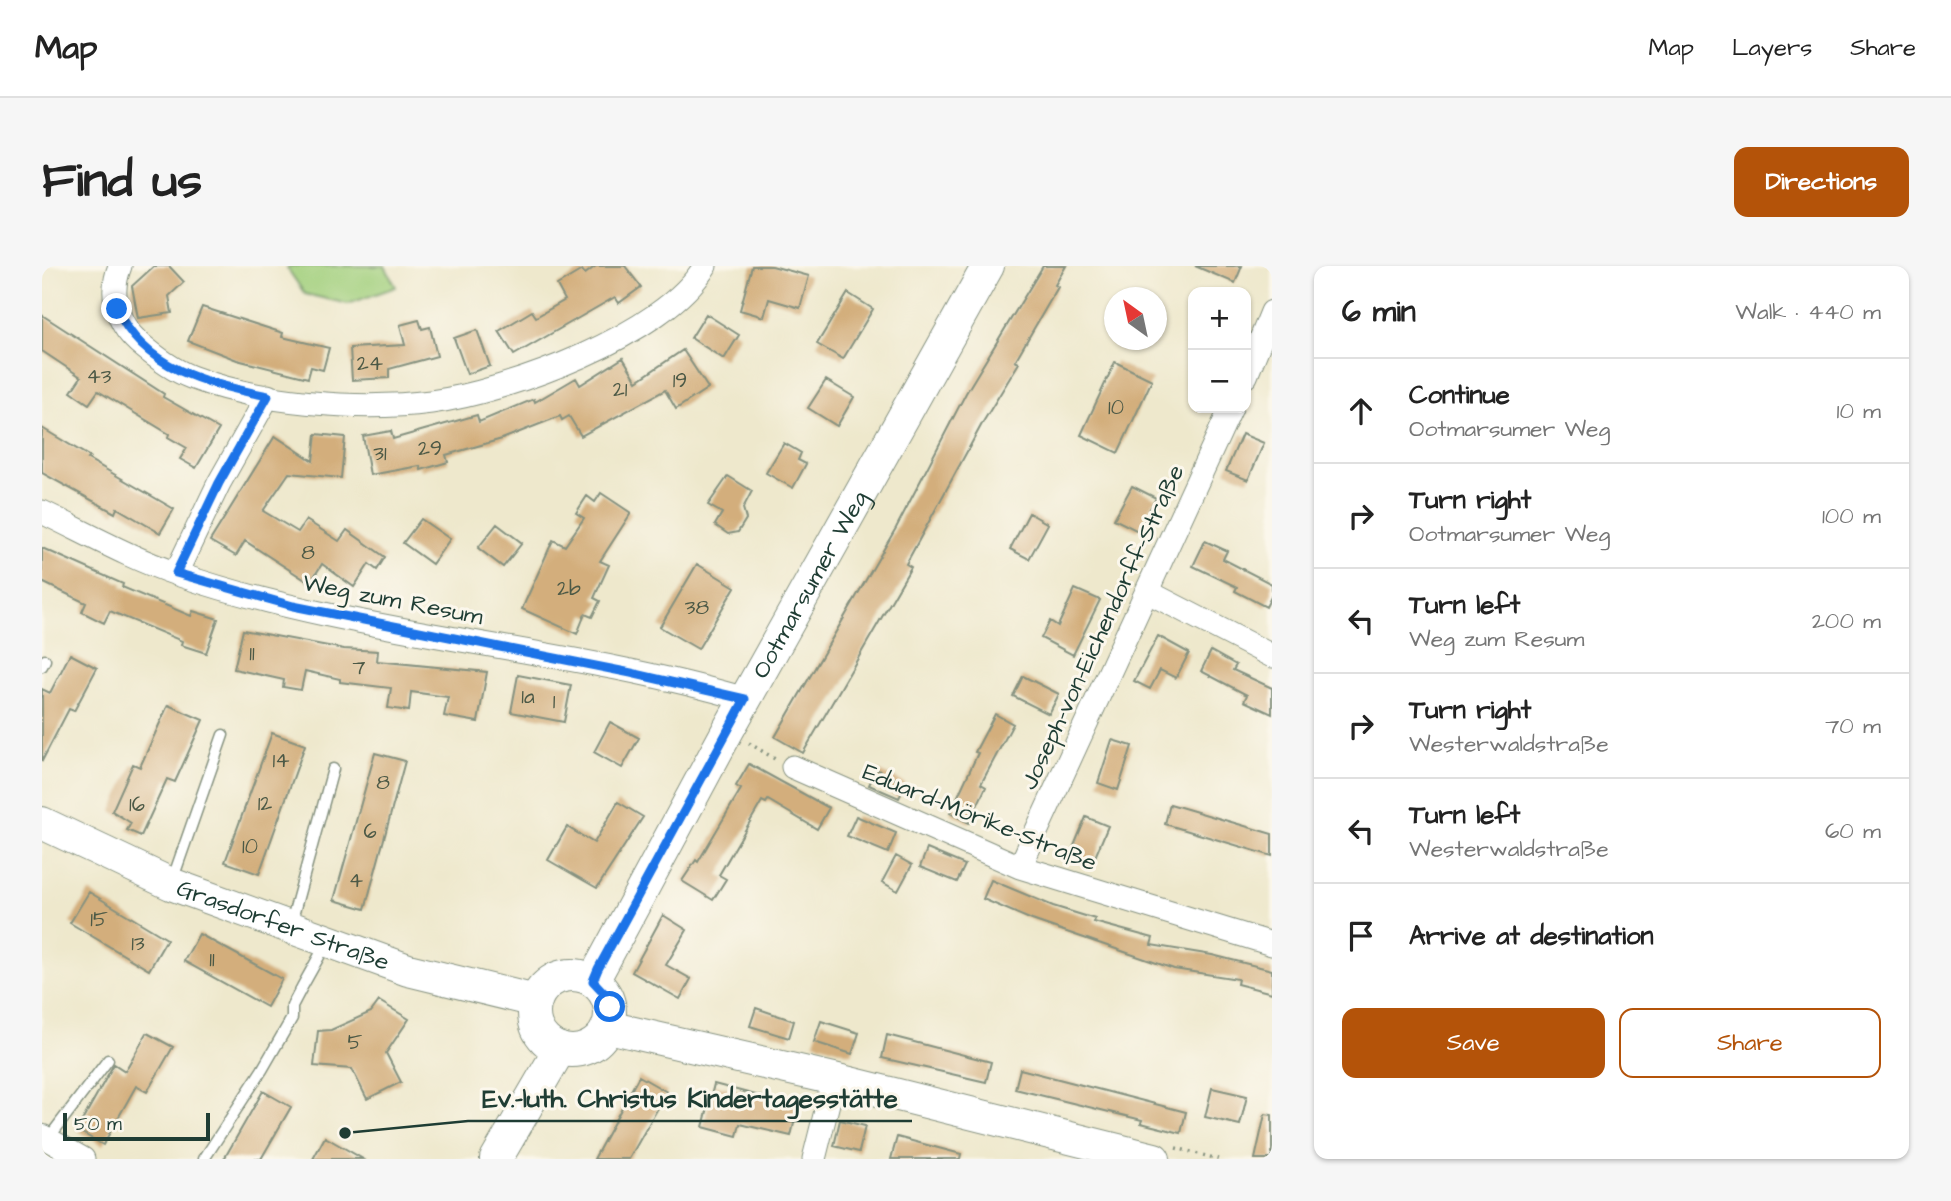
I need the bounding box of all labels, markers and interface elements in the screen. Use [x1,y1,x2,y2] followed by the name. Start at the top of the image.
[35,25,97,71] text: Map
[1649,31,1694,65] text: Map
[1732,31,1812,65] text: Layers
[1850,31,1916,65] text: Share
[1734,147,1909,217] button: Directions
[42,148,202,216] text: Find us
[1104,287,1167,350] north arrow
[1188,287,1251,413] map controls
[1188,287,1251,350] button: +
[1342,291,1416,333] text: 6 min
[101,293,132,324] route end
[1735,296,1881,328] text: Walk · 440 m
[357,349,383,378] house number: 24
[1188,350,1251,413] button: −
[87,362,112,391] house number: 43
[673,366,687,395] house number: 19
[613,375,628,404] house number: 21
[1409,377,1510,413] text: Continue
[1342,392,1380,430] icon: ahead
[1108,393,1124,422] house number: 10
[1836,395,1881,427] text: 10 m
[1409,413,1610,445] text: Ootmarsumer Weg
[418,434,442,463] house number: 29
[373,439,387,468] house number: 31
[1013,459,1193,795] street label: Joseph-von-Eichendorff-Straße
[1409,482,1531,518] text: Turn right
[744,485,878,685] street label: Ootmarsumer Weg
[1342,497,1380,535] icon: right
[1822,500,1881,532] text: 100 m
[1409,518,1610,550] text: Ootmarsumer Weg
[301,538,315,567] house number: 8
[300,566,486,635] street label: Weg zum Resum
[557,574,581,603] house number: 2b
[1409,587,1520,623] text: Turn left
[685,593,710,622] house number: 38
[1342,602,1380,640] icon: left
[1812,605,1881,637] text: 200 m
[1409,623,1584,655] text: Weg zum Resum
[249,639,255,668] house number: 11
[353,653,366,682] house number: 7
[521,682,535,711] house number: 1a
[553,687,556,716] house number: 1
[1409,692,1531,728] text: Turn right
[1342,707,1380,745] icon: right
[1825,710,1881,742] text: 70 m
[1409,728,1609,760] text: Westerwaldstraße
[273,746,289,775] house number: 14
[857,755,1102,881] street label: Eduard-Mörike-Straße
[376,768,390,797] house number: 8
[258,789,272,818] house number: 12
[129,790,145,819] house number: 16
[1409,797,1520,833] text: Turn left
[1342,812,1380,850] icon: left
[1825,815,1881,847] text: 60 m
[363,817,377,846] house number: 6
[242,832,258,861] house number: 10
[1409,833,1609,865] text: Westerwaldstraße
[349,866,363,895] house number: 4
[172,871,394,980] street label: Grasdorfer Straße
[90,905,108,934] house number: 15
[1342,917,1380,955] icon: arrive
[1409,918,1654,954] text: Arrive at destination
[131,929,145,958] house number: 13
[209,945,215,974] house number: 11
[594,991,625,1022] route start
[1342,1008,1605,1078] button: Save
[1619,1008,1881,1078] button: Share
[348,1028,363,1057] house number: 5
[468,1074,912,1121] callout: Ev.-luth. Christus Kindertagesstätte
[482,1081,898,1120] text: Ev.-luth. Christus Kindertagesstätte
[63,1110,210,1142] scale bar
[74,1111,122,1138] text: 50 m

